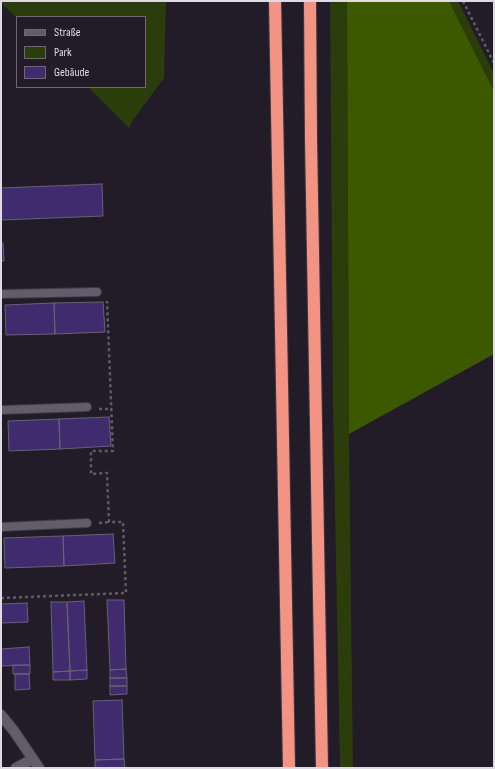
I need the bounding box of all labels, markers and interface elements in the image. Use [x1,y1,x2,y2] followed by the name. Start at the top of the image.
[16,16,146,88] legend
[54,25,81,40] text: Straße
[54,45,72,60] text: Park
[54,65,89,80] text: Gebäude

